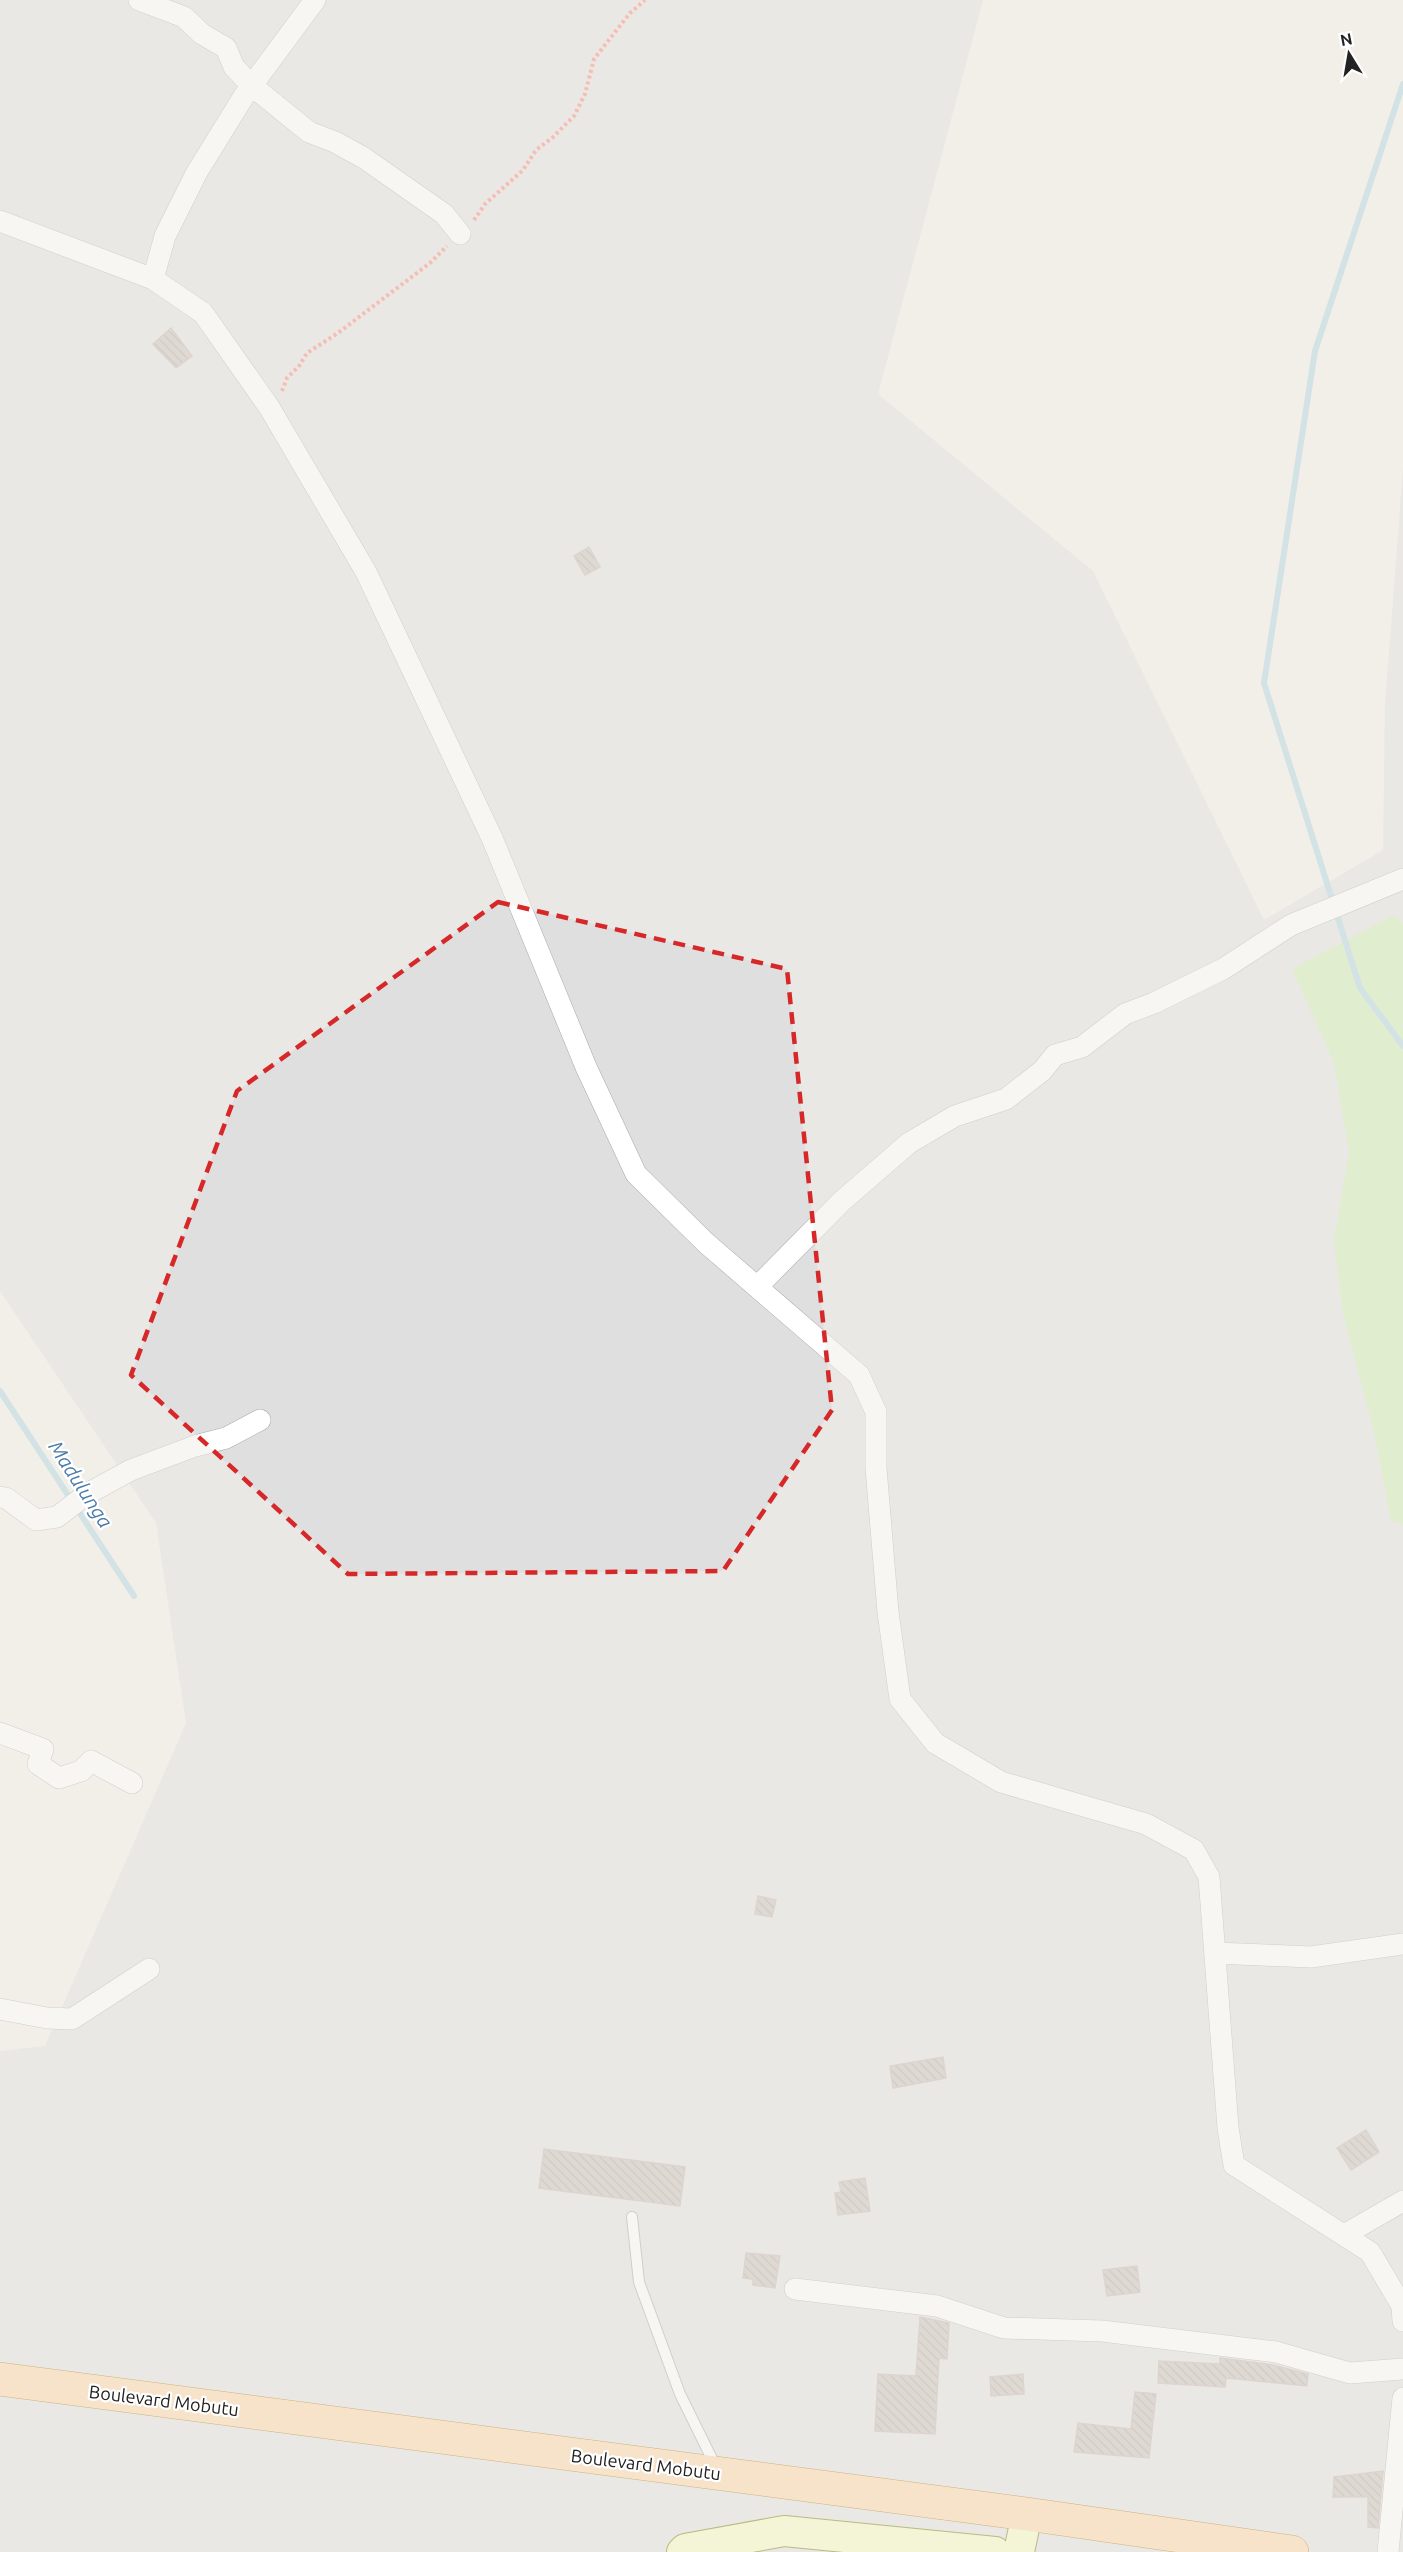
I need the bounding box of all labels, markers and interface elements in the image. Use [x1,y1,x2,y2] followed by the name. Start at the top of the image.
[1319,24,1379,84] north arrow
[1339,29,1354,49] text: N
[44,1436,118,1532] water label: Madulunga
[88,2381,240,2419] street label: Boulevard Mobutu
[570,2445,722,2483] street label: Boulevard Mobutu

